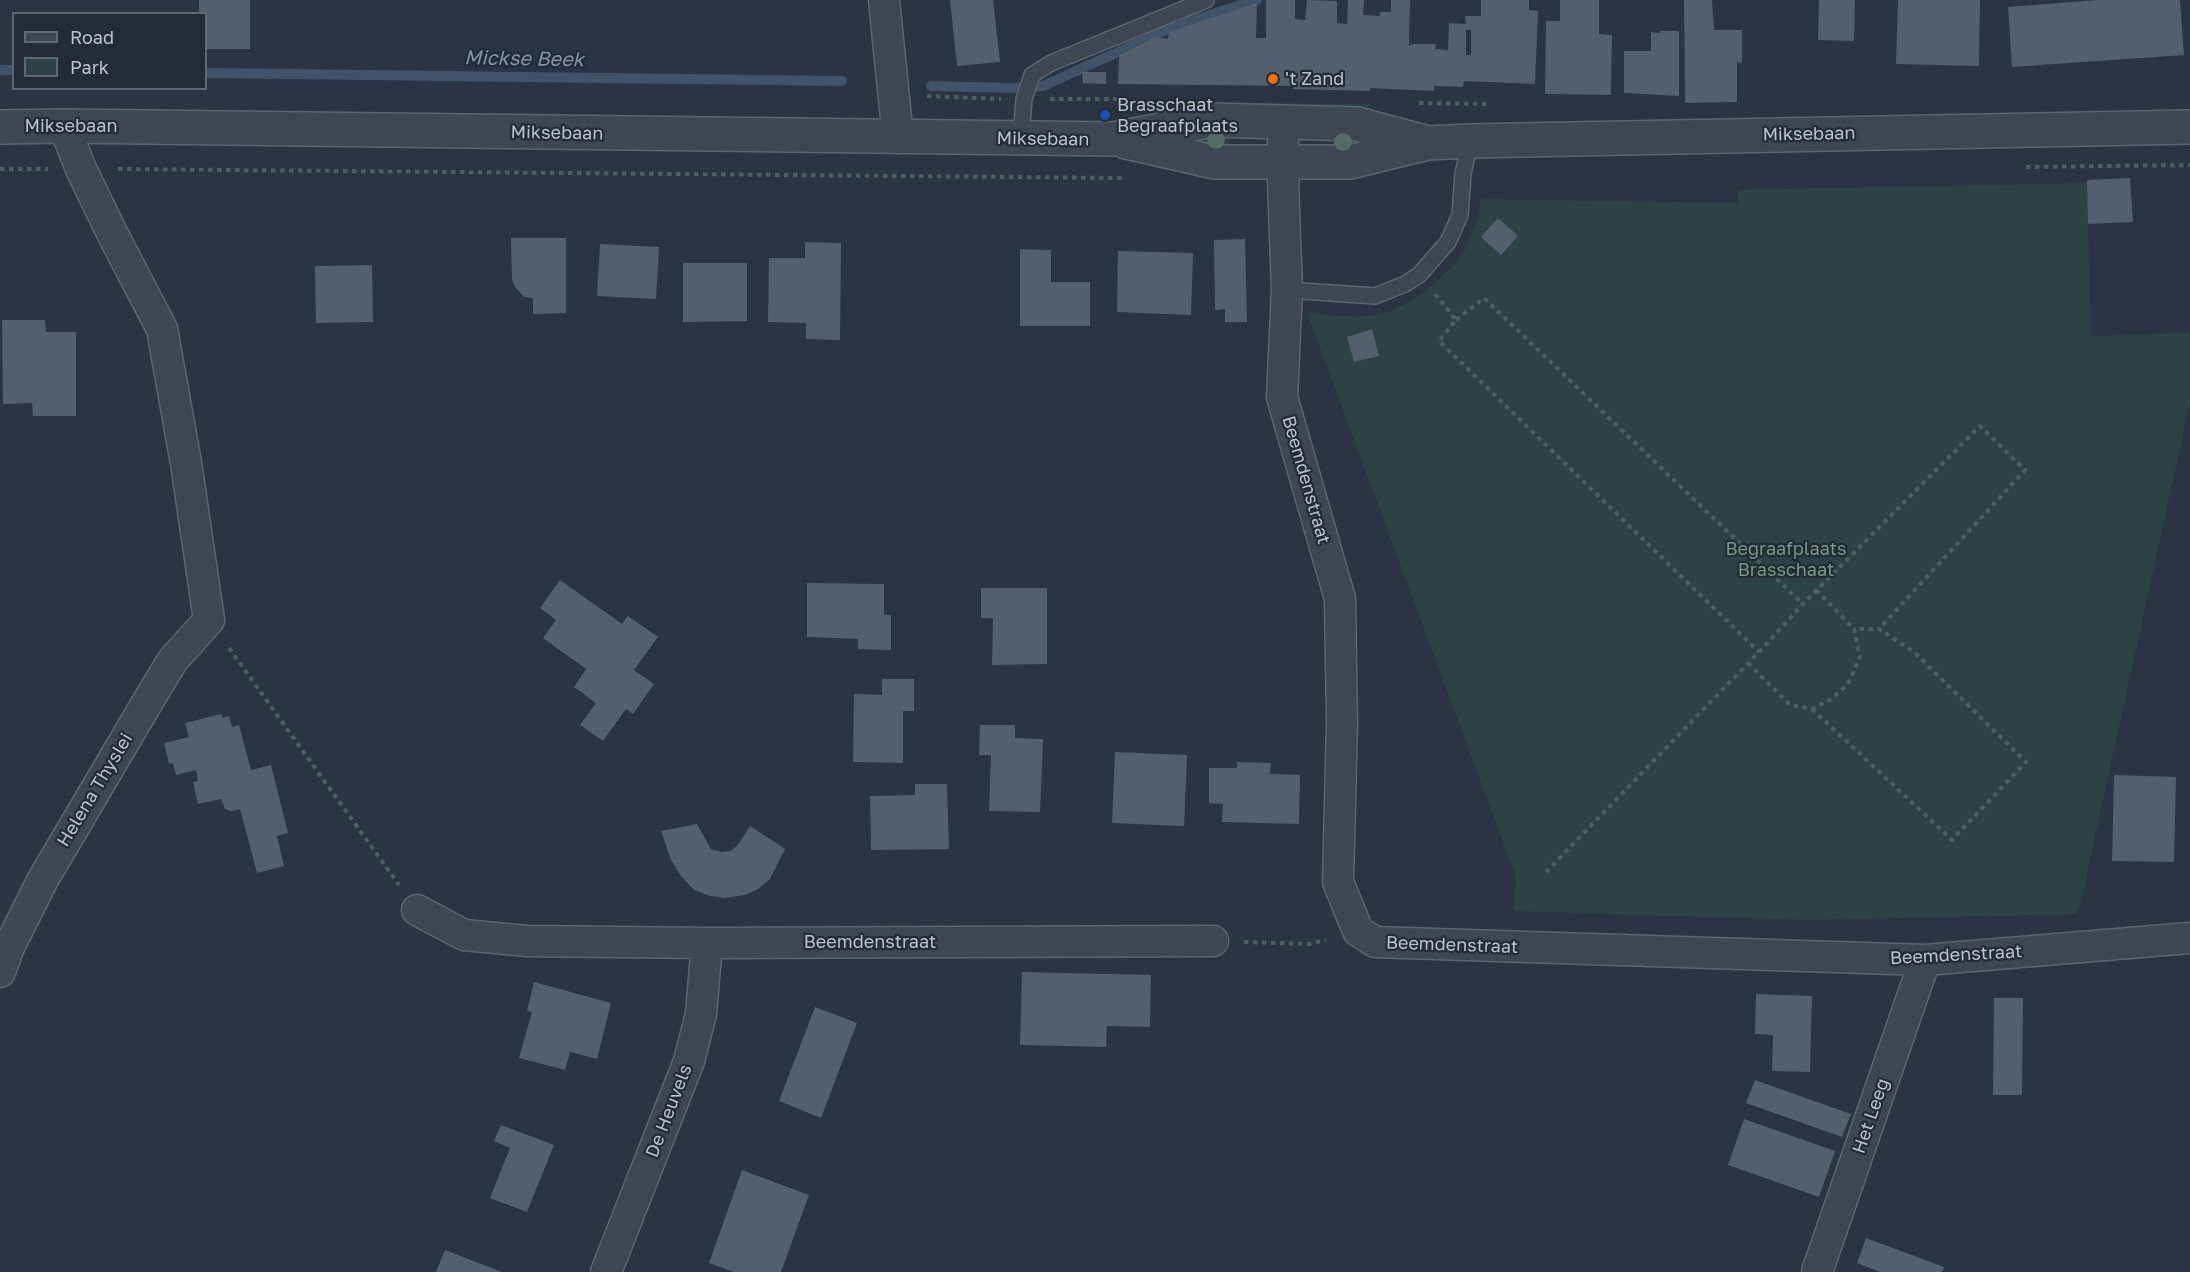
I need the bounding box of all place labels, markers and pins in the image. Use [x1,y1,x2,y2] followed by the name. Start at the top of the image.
[1285,68,1344,90] place label: 't Zand
[1266,72,1280,86] marker: 't Zand
[1117,94,1238,136] place label: Brasschaat Begraafplaats
[1098,108,1112,122] marker: Brasschaat Begraafplaats

